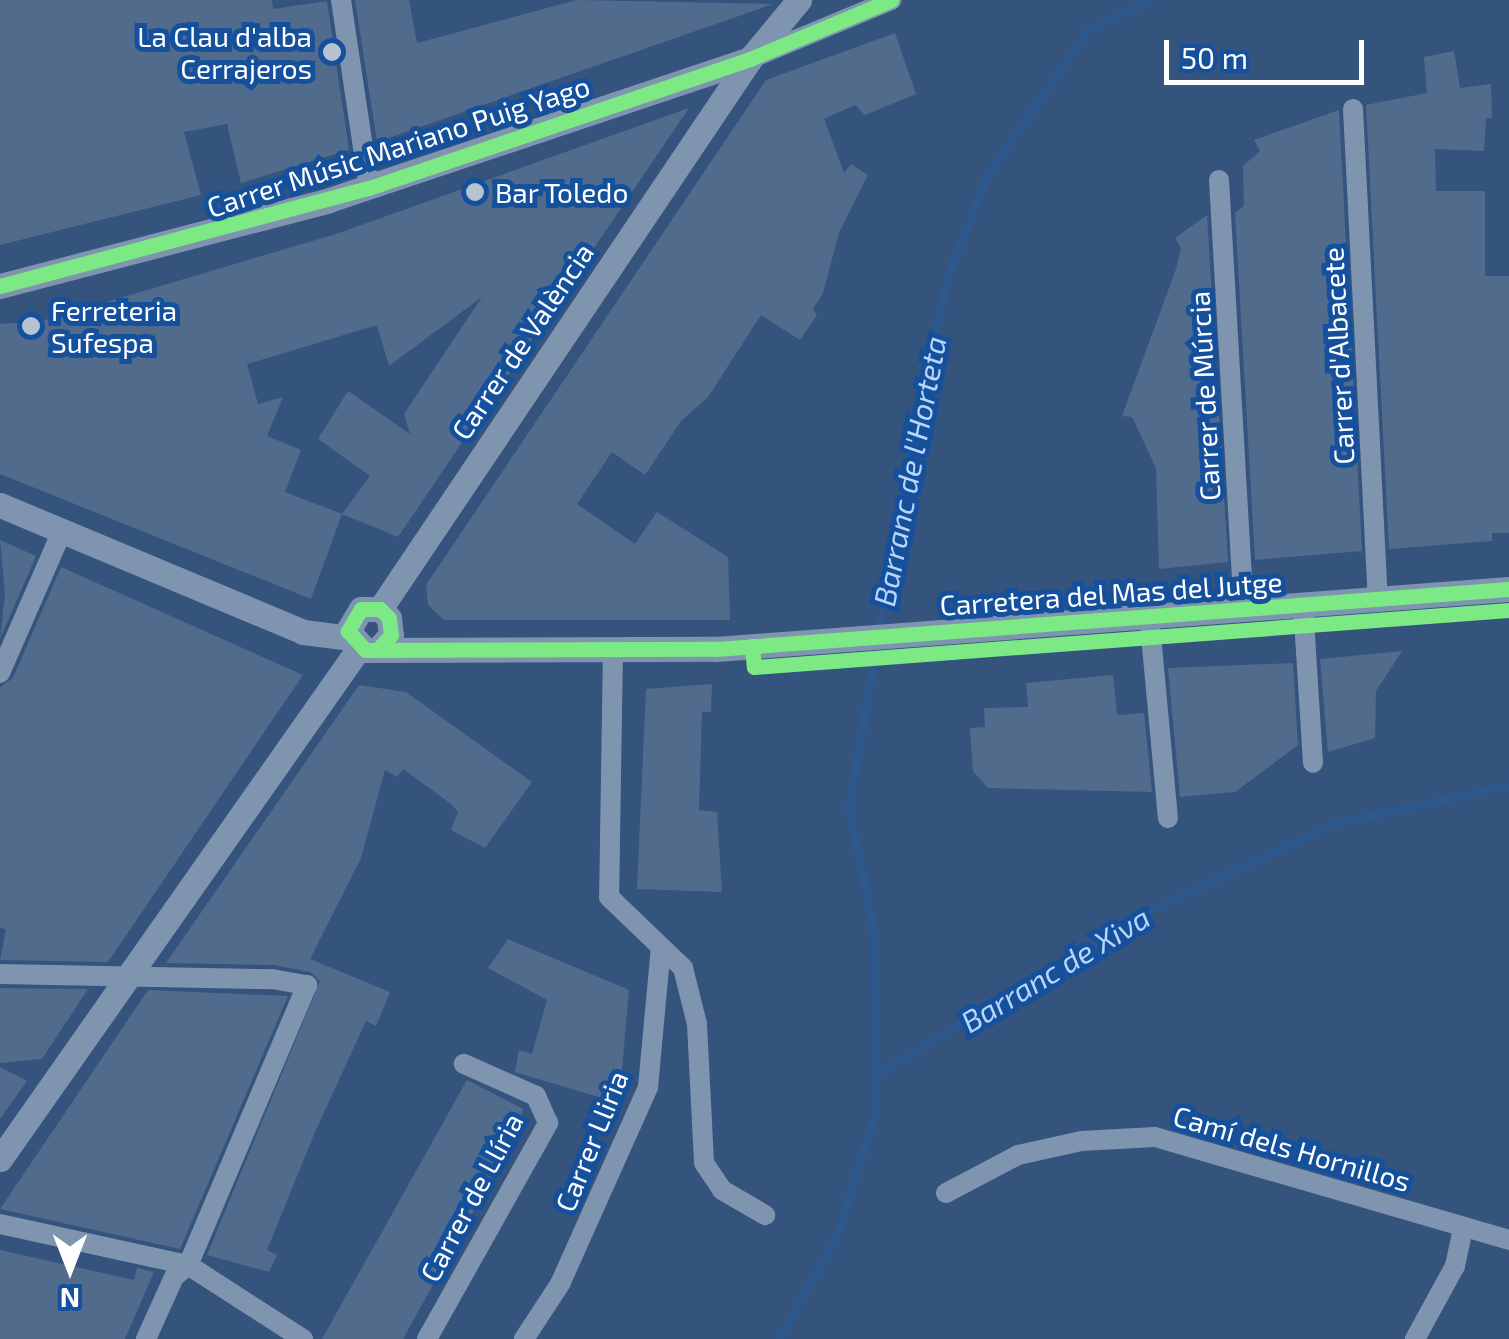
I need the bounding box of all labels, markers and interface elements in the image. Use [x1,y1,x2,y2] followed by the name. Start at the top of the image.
[137,19,312,85] place label: La Clau d'alba Cerrajeros
[1169,20,1369,82] scale bar
[1181,39,1248,75] text: 50 m
[321,41,343,63] marker: La Clau d'alba Cerrajeros
[202,68,594,224] street label: Carrer Músic Mariano Puig Yago
[495,175,630,209] place label: Bar Toledo
[464,181,486,203] marker: Bar Toledo
[444,236,600,446] street label: Carrer de València
[1316,246,1360,466] street label: Carrer d'Albacete
[1182,290,1226,502] street label: Carrer de Múrcia
[51,293,177,359] place label: Ferreteria Sufespa
[20,315,42,337] marker: Ferreteria Sufespa
[865,333,953,609] water label: Barranc de l'Horteta
[938,564,1284,622] street label: Carretera del Mas del Jutge
[954,899,1156,1039] water label: Barranc de Xiva
[547,1066,635,1216] street label: Carrer Lliria
[1170,1098,1414,1198] street label: Camí dels Hornillos
[412,1107,530,1287] street label: Carrer de Llíria
[20,1219,120,1319] north arrow
[60,1282,80,1316] text: N

